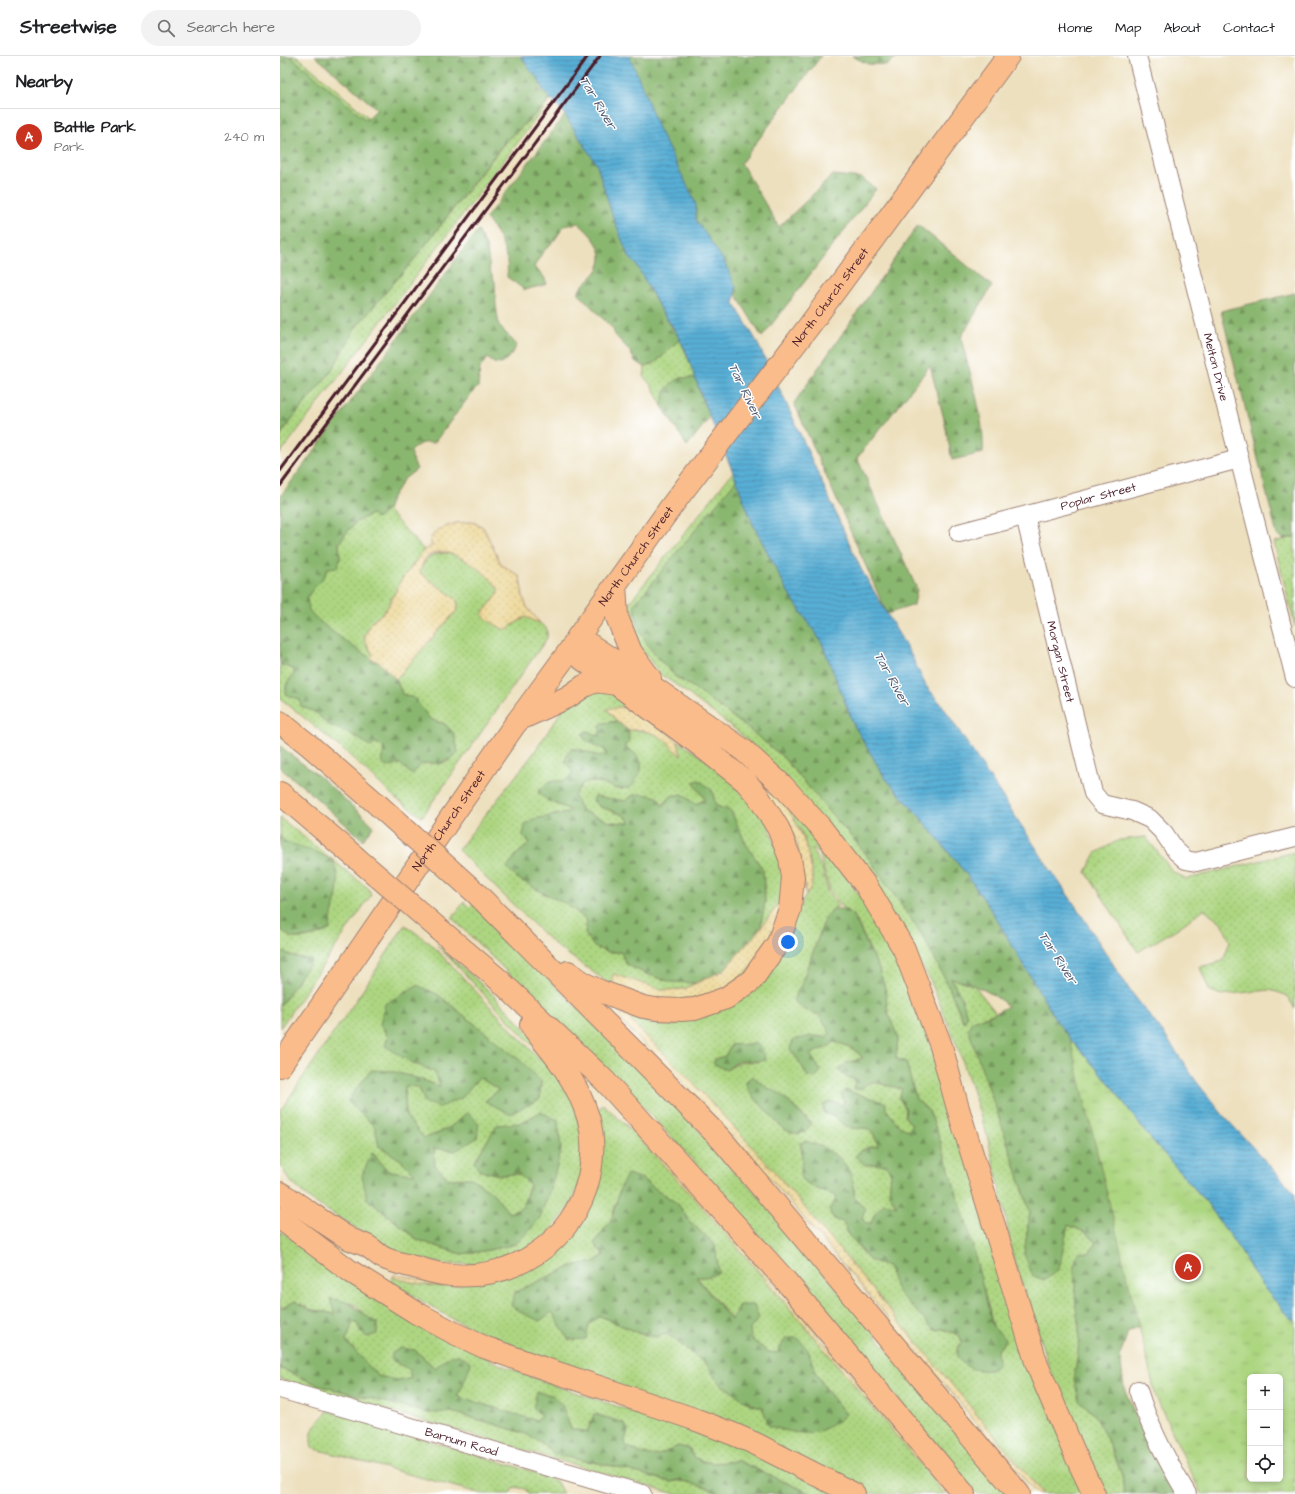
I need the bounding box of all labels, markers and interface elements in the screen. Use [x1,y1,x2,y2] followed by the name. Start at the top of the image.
[141,10,421,46] search box
[20,14,117,41] text: Streetwise
[155,17,177,39] icon: search
[187,17,275,38] text: Search here
[1058,18,1093,38] text: Home
[1115,18,1141,38] text: Map
[1163,18,1201,38] text: About
[1223,18,1275,38] text: Contact
[16,70,73,94] text: Nearby
[575,73,622,135] water label: Tar River
[54,117,136,138] text: Battle Park
[25,128,33,146] text: A
[224,128,264,146] text: 240 m
[54,138,84,156] text: Park
[788,244,873,350] street label: North Church Street
[1199,331,1233,403] street label: Melton Drive
[724,360,767,423] water label: Tar River
[1059,478,1138,514] street label: Poplar Street
[594,502,678,609] street label: North Church Street
[1043,619,1079,704] street label: Morgan Street
[870,649,915,711] water label: Tar River
[408,766,490,874] street label: North Church Street
[1034,928,1083,989] water label: Tar River
[778,932,798,952] your location
[1175,1252,1201,1282] pin: A
[1247,1374,1283,1482] map controls
[1247,1374,1283,1410] button: +
[1247,1410,1283,1446] button: −
[423,1423,500,1460] street label: Barnum Road
[1247,1446,1283,1482] button: locate

